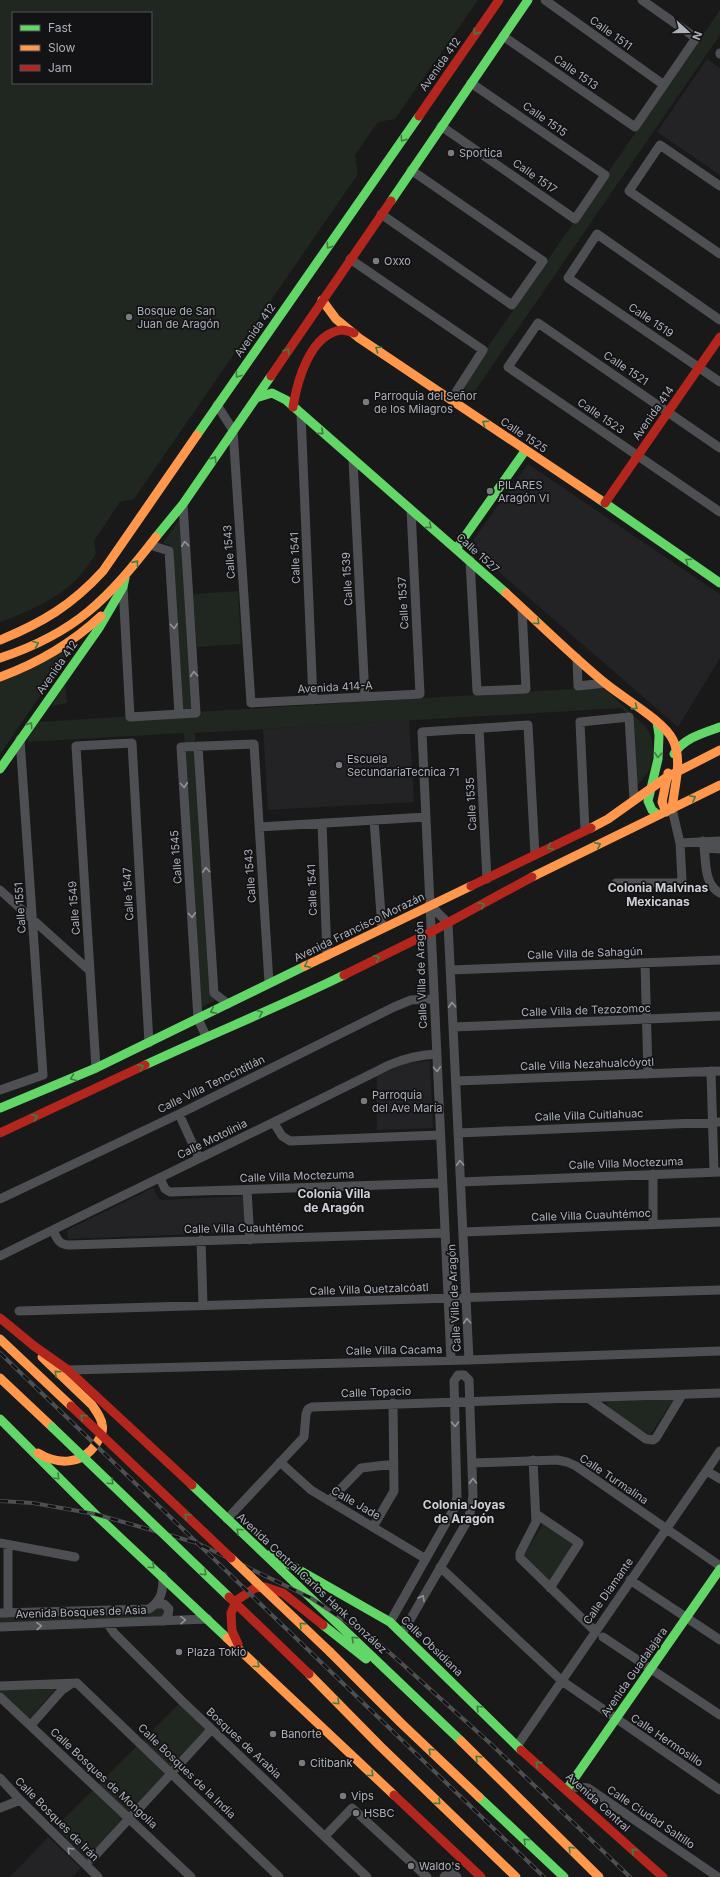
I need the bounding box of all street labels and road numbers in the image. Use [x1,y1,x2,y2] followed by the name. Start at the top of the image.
[587,13,635,53] street label: Calle 1511
[416,34,464,94] street label: Avenida 412
[551,52,601,93] street label: Calle 1513
[520,99,570,140] street label: Calle 1515
[510,156,560,196] street label: Calle 1517
[231,300,279,360] street label: Avenida 412
[626,300,676,340] street label: Calle 1519
[601,348,651,388] street label: Calle 1521
[629,383,677,443] street label: Avenida 414
[575,395,627,437] street label: Calle 1523
[498,414,550,456] street label: Calle 1525
[220,524,238,579] street label: Calle 1543
[454,530,502,576] street label: Calle 1527
[287,532,303,584] street label: Calle 1541
[339,552,355,606] street label: Calle 1539
[395,576,411,630] street label: Calle 1537
[33,637,81,697] street label: Avenida 412
[297,678,373,696] street label: Avenida 414-A
[463,777,479,831] street label: Calle 1535
[167,829,185,884] street label: Calle 1545
[241,848,259,903] street label: Calle 1543
[304,864,320,916] street label: Calle 1541
[120,867,136,921] street label: Calle 1547
[65,880,83,935] street label: Calle 1549
[11,882,29,934] street label: Calle 1551
[291,889,427,965] street label: Avenida Francisco Morazán
[412,921,430,1029] street label: Calle Villa de Aragón
[527,944,643,962] street label: Calle Villa de Sahagún
[521,1001,651,1019] street label: Calle Villa de Tezozomoc
[155,1052,267,1116] street label: Calle Villa Tenochtitlán
[520,1055,654,1073] street label: Calle Villa Nezahualcóyotl
[534,1106,644,1124] street label: Calle Villa Cuitlahuac
[175,1116,249,1162] street label: Calle Motolinia
[568,1154,684,1172] street label: Calle Villa Moctezuma
[239,1167,355,1185] street label: Calle Villa Moctezuma
[531,1206,651,1224] street label: Calle Villa Cuauhtémoc
[184,1220,304,1236] street label: Calle Villa Cuauhtémoc
[444,1244,464,1352] street label: Calle Villa de Aragón
[309,1280,429,1298] street label: Calle Villa Quetzalcóatl
[346,1342,442,1358] street label: Calle Villa Cacama
[341,1384,412,1400] street label: Calle Topacio
[577,1451,651,1507] street label: Calle Turmalina
[329,1483,383,1523] street label: Calle Jade
[234,1510,390,1656] street label: Avenida Central Carlos Hank González
[580,1555,636,1627] street label: Calle Diamante
[15,1603,147,1621] street label: Avenida Bosques de Asia
[398,1613,466,1679] street label: Calle Obsidiana
[598,1624,670,1720] street label: Avenida Guadalajara
[203,1704,285,1782] street label: Bosques de Arabia
[628,1711,706,1770] street label: Calle Hermosillo
[135,1721,239,1821] street label: Calle Bosques de la India
[48,1725,160,1831] street label: Calle Bosques de Mongolia
[563,1769,633,1835] street label: Avenida Central
[12,1774,102,1864] street label: Calle Bosques de Irán
[604,1782,698,1852] street label: Calle Ciudad Saltillo

